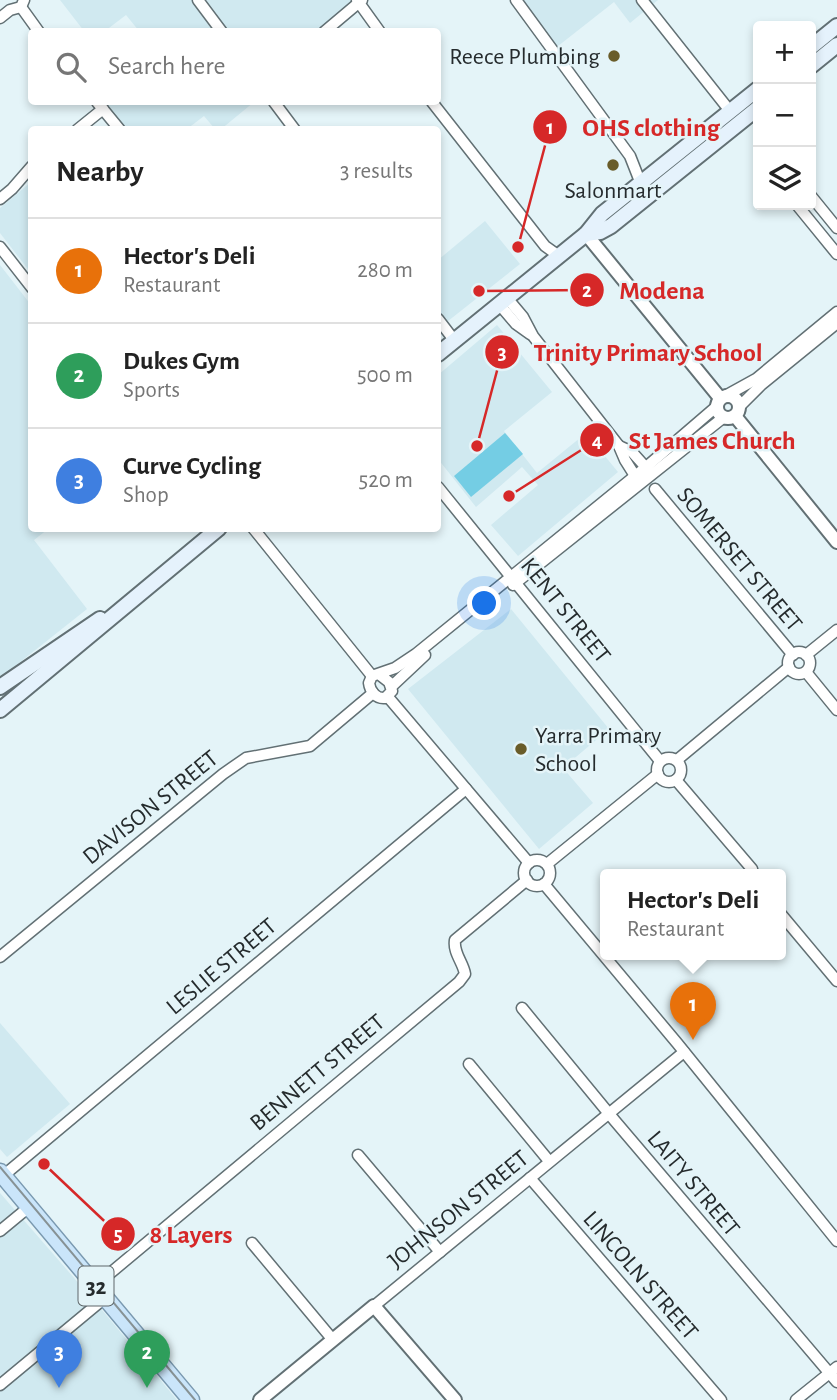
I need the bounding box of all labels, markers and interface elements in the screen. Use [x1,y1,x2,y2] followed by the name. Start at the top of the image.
[753,21,816,210] map controls
[753,21,816,84] button: +
[28,28,441,105] search box
[449,45,600,69] place label: Reece Plumbing
[52,48,90,86] icon: search
[606,48,622,64] marker: Reece Plumbing
[108,53,226,79] text: Search here
[753,84,816,147] button: −
[533,103,733,150] callout: OHS clothing
[582,115,721,141] text: OHS clothing
[546,117,554,138] text: 1
[753,147,816,210] button: layers
[56,157,144,187] text: Nearby
[605,157,621,173] marker: Salonmart
[340,160,413,183] text: 3 results
[564,179,662,203] place label: Salonmart
[123,243,255,269] text: Hector's Deli
[75,259,83,282] text: 1
[357,259,413,282] text: 280 m
[570,266,718,313] callout: Modena
[123,274,220,297] text: Restaurant
[619,278,705,304] text: Modena
[582,280,592,301] text: 2
[484,328,776,375] callout: Trinity Primary School
[533,340,763,366] text: Trinity Primary School
[497,342,507,363] text: 3
[123,348,240,374] text: Dukes Gym
[74,364,84,387] text: 2
[357,364,413,387] text: 500 m
[123,379,180,402] text: Sports
[579,416,809,463] callout: St James Church
[628,428,796,454] text: St James Church
[592,430,602,451] text: 4
[123,453,261,479] text: Curve Cycling
[74,469,84,492] text: 3
[359,469,413,492] text: 520 m
[672,483,806,636] street label: SOMERSET STREET
[123,484,169,507] text: Shop
[516,554,615,668] street label: KENT STREET
[467,586,501,620] your location
[535,724,661,776] place label: Yarra Primary School
[513,741,529,757] marker: Yarra Primary School
[78,746,223,869] street label: DAVISON STREET
[600,869,786,960] popup
[627,887,759,913] text: Hector's Deli
[162,914,282,1020] street label: LESLIE STREET
[627,918,724,941] text: Restaurant
[670,982,716,1040] pin: 1
[246,1010,390,1136] street label: BENNETT STREET
[642,1126,744,1241] street label: LAITY STREET
[384,1146,534,1274] street label: JOHNSON STREET
[578,1207,702,1345] street label: LINCOLN STREET
[100,1210,246,1257] callout: 8 Layers
[150,1222,232,1248] text: 8 Layers
[113,1224,123,1245] text: 5
[78,1266,114,1306] road number: 32
[36,1330,82,1388] pin: 3
[124,1330,170,1388] pin: 2

